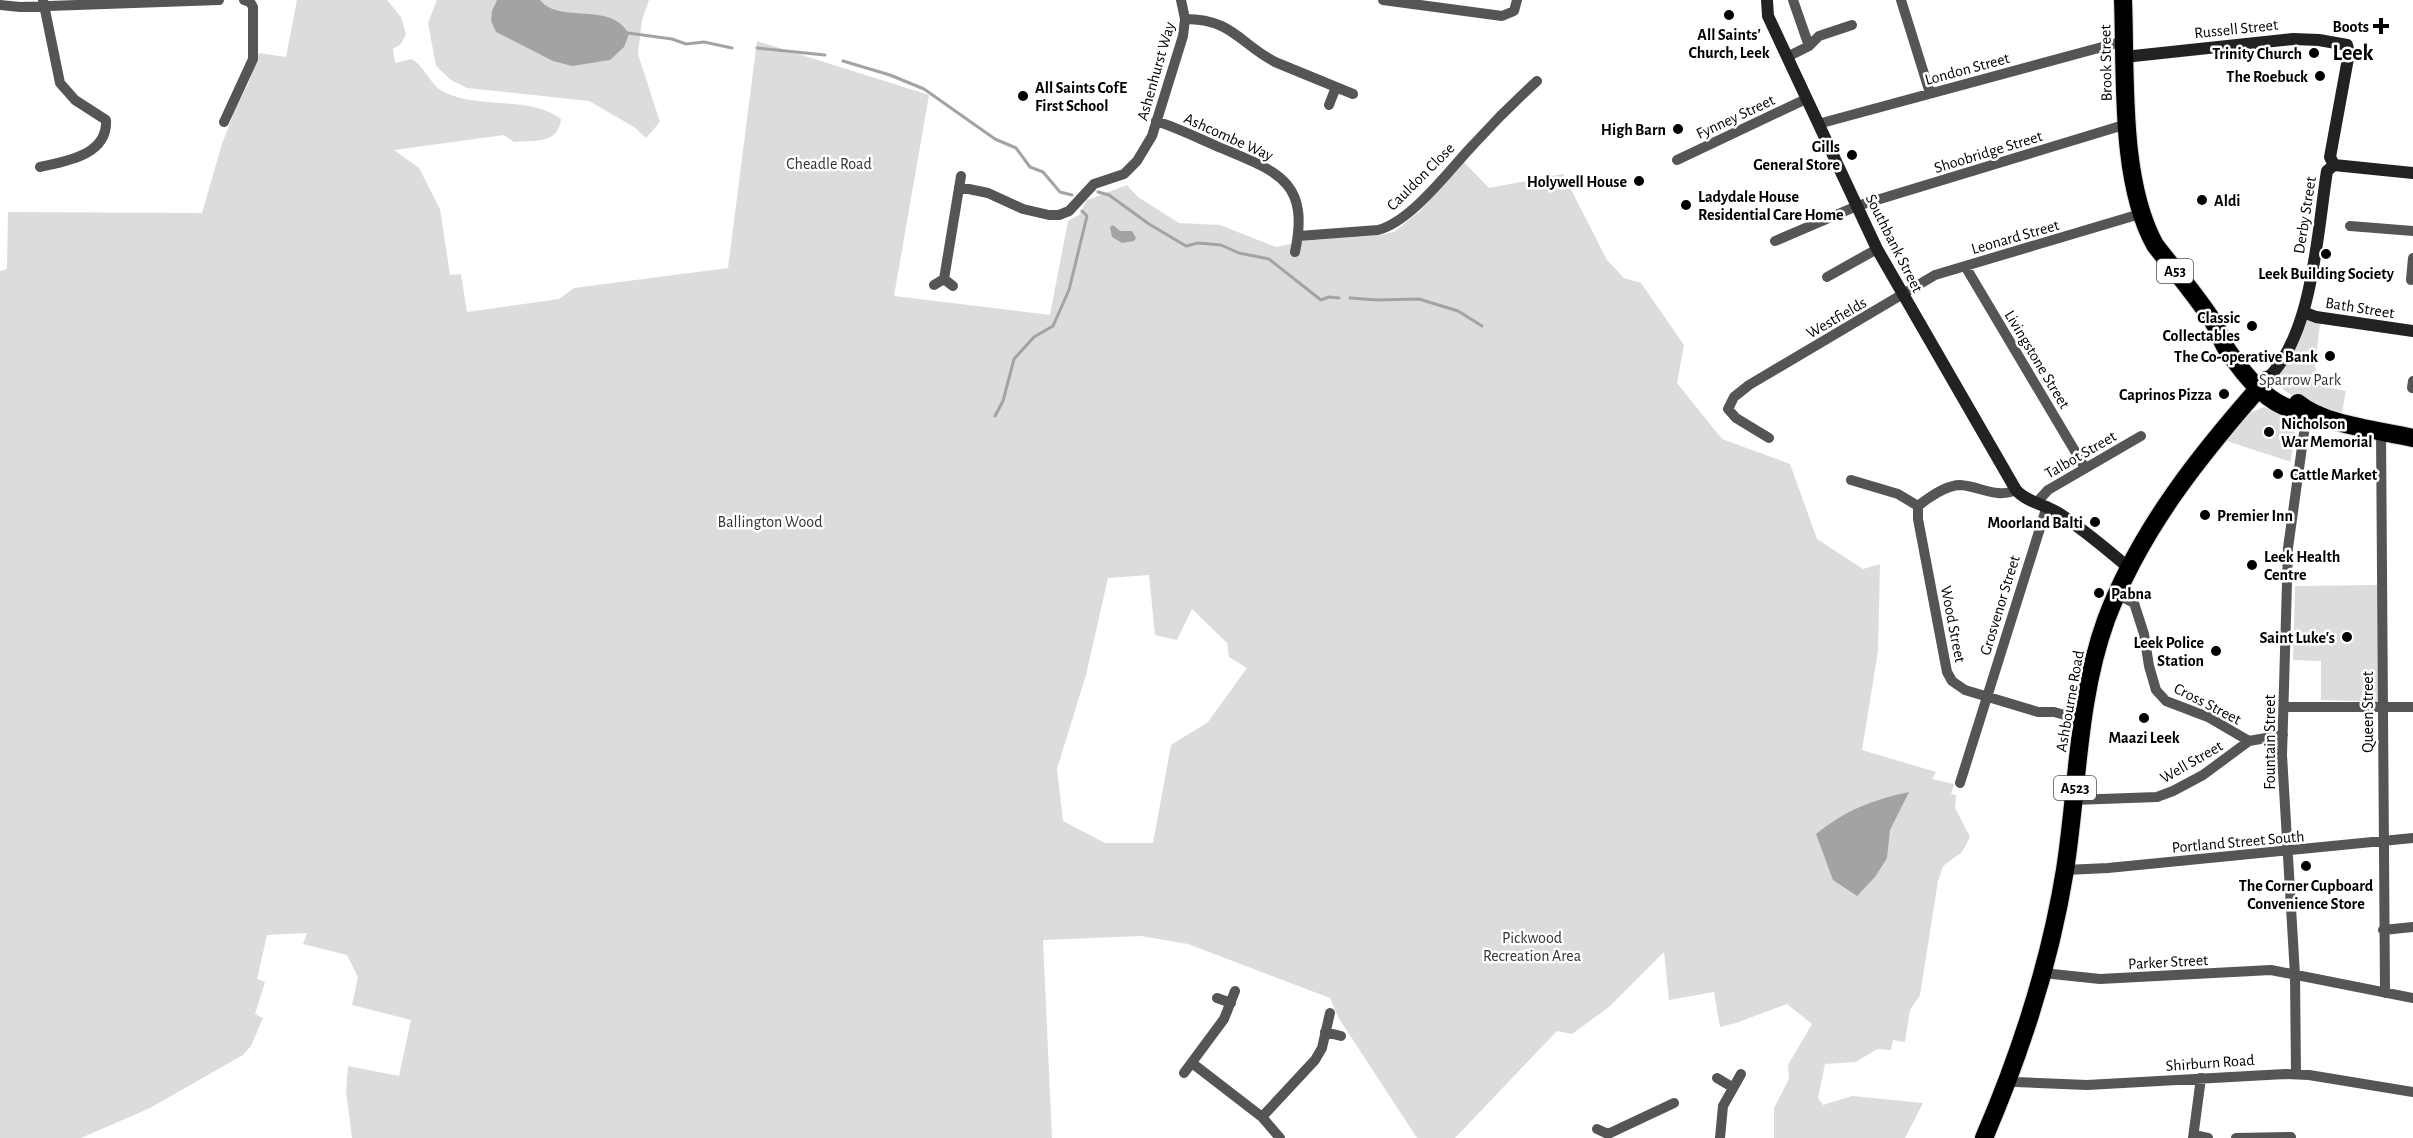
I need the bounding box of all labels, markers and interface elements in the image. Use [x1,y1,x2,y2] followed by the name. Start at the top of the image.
[1722,8,1736,22] marker: All Saints' Church, Leek
[2193,17,2279,41] street label: Russell Street
[2332,19,2369,35] place label: Boots
[2374,19,2388,33] marker: Boots
[1134,20,1179,123] street label: Ashenhurst Way
[2097,24,2115,102] street label: Brook Street
[1688,27,1770,61] place label: All Saints' Church, Leek
[2333,42,2374,64] district label: Leek
[2212,46,2302,63] place label: Trinity Church
[2307,46,2321,60] marker: Trinity Church
[1923,50,2011,88] street label: London Street
[2226,69,2308,85] place label: The Roebuck
[2313,69,2327,83] marker: The Roebuck
[1035,80,1127,114] place label: All Saints CofE First School
[1016,89,1030,103] marker: All Saints CofE First School
[1694,92,1777,143] street label: Fynney Street
[1181,110,1276,165] street label: Ashcombe Way
[1601,122,1666,138] place label: High Barn
[1671,122,1685,136] marker: High Barn
[1932,128,2044,176] street label: Shoobridge Street
[1753,139,1840,173] place label: Gills General Store
[1384,140,1458,214] street label: Cauldon Close
[1845,148,1859,162] marker: Gills General Store
[786,156,872,172] park label: Cheadle Road
[1527,174,1627,191] place label: Holywell House
[1632,174,1646,188] marker: Holywell House
[2291,175,2320,255] street label: Derby Street
[1698,189,1844,223] place label: Ladydale House Residential Care Home
[1862,192,1926,295] street label: Southbank Street
[2195,193,2209,207] marker: Aldi
[2214,193,2241,209] place label: Aldi
[1679,198,1693,212] marker: Ladydale House Residential Care Home
[1969,217,2061,257] street label: Leonard Street
[2319,247,2333,261] marker: Leek Building Society
[2157,259,2193,283] road number: A53
[2258,266,2395,283] place label: Leek Building Society
[1804,294,1869,341] street label: Westfields
[2324,295,2396,321] street label: Bath Street
[2002,308,2073,411] street label: Livingstone Street
[2163,310,2240,344] place label: Classic Collectables
[2245,319,2259,333] marker: Classic Collectables
[2174,349,2318,365] place label: The Co-operative Bank
[2323,349,2337,363] marker: The Co-operative Bank
[2259,372,2342,388] park label: Sparrow Park
[2119,387,2212,403] place label: Caprinos Pizza
[2217,387,2231,401] marker: Caprinos Pizza
[2281,416,2373,450] place label: Nicholson War Memorial
[2262,425,2276,439] marker: Nicholson War Memorial
[2042,428,2119,482] street label: Talbot Street
[2271,467,2285,481] marker: Cattle Market
[2290,467,2378,483] place label: Cattle Market
[2198,508,2212,522] marker: Premier Inn
[2217,508,2293,524] place label: Premier Inn
[718,514,822,530] park label: Ballington Wood
[1988,515,2083,531] place label: Moorland Balti
[2088,515,2102,529] marker: Moorland Balti
[2264,549,2340,583] place label: Leek Health Centre
[1977,553,2023,657] street label: Grosvenor Street
[2245,558,2259,572] marker: Leek Health Centre
[1938,584,1968,664] street label: Wood Street
[2092,586,2106,600] marker: Pabna
[2111,586,2152,602] place label: Pabna
[2260,630,2335,646] place label: Saint Luke's
[2340,630,2354,644] marker: Saint Luke's
[2133,635,2204,669] place label: Leek Police Station
[2209,644,2223,658] marker: Leek Police Station
[2053,649,2087,753] street label: Ashbourne Road
[2360,671,2377,753] street label: Queen Street
[2171,680,2244,728] street label: Cross Street
[2262,694,2278,790] street label: Fountain Street
[2137,711,2151,725] marker: Maazi Leek
[2108,730,2180,746] place label: Maazi Leek
[2158,738,2225,786] street label: Well Street
[2054,776,2096,800] road number: A523
[2171,828,2305,856] street label: Portland Street South
[2299,859,2313,873] marker: The Corner Cupboard Convenience Store
[2239,878,2374,912] place label: The Corner Cupboard Convenience Store
[1483,930,1581,964] park label: Pickwood Recreation Area
[2128,952,2209,972] street label: Parker Street
[2165,1052,2255,1074] street label: Shirburn Road

